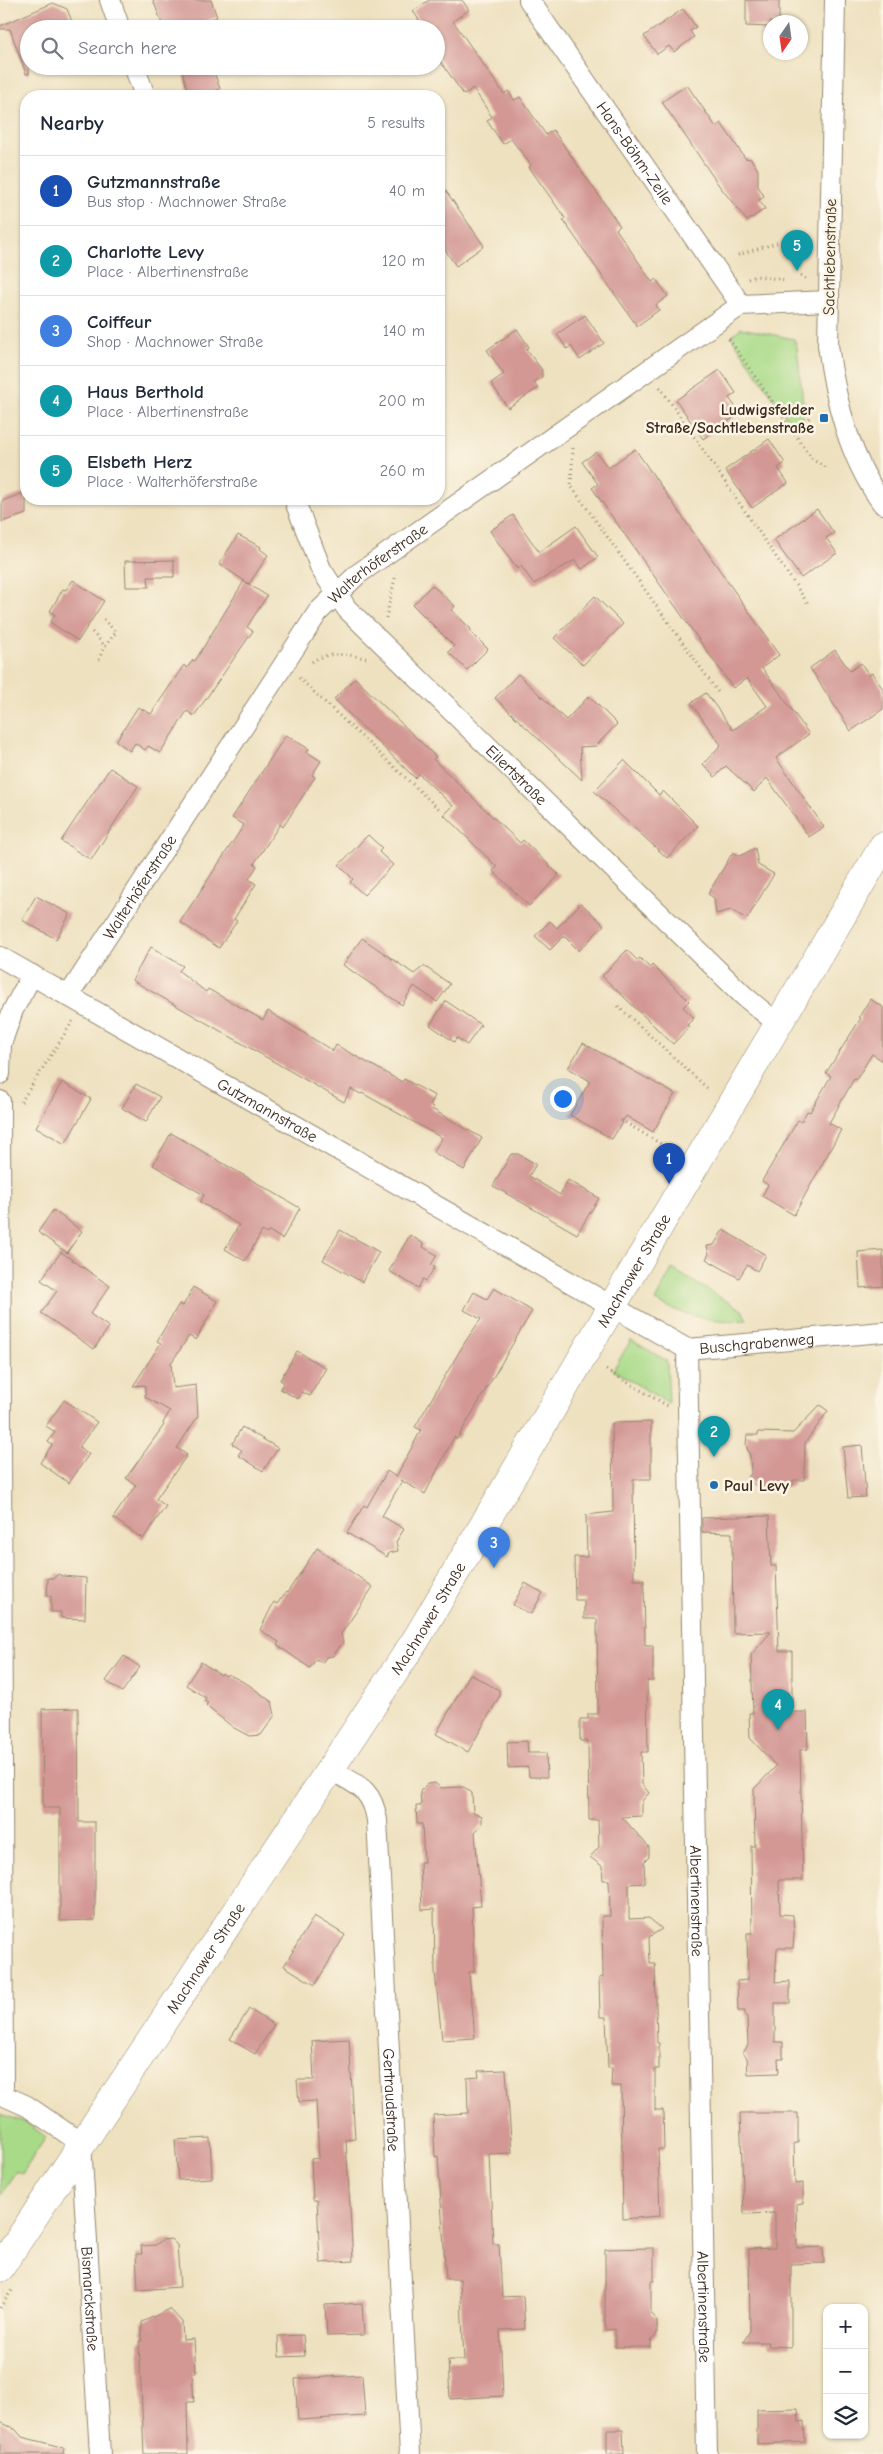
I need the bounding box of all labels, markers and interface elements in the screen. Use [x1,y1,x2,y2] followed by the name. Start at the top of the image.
[763,15,808,60] north arrow
[20,20,445,75] search box
[38,34,66,62] icon: search
[78,37,177,59] text: Search here
[592,98,676,208] street label: Hans-Böhm-Zeile
[40,111,104,135] text: Nearby
[367,114,425,132] text: 5 results
[87,171,220,193] text: Gutzmannstraße
[53,182,59,200] text: 1
[389,182,425,200] text: 40 m
[87,193,287,211] text: Bus stop · Machnower Straße
[820,198,840,316] street label: Sachtlebenstraße
[781,230,813,271] pin: 5
[87,241,204,263] text: Charlotte Levy
[52,252,60,270] text: 2
[382,252,425,270] text: 120 m
[87,263,249,281] text: Place · Albertinenstraße
[87,311,152,333] text: Coiffeur
[52,322,60,340] text: 3
[383,322,425,340] text: 140 m
[87,333,263,351] text: Shop · Machnower Straße
[87,381,204,403] text: Haus Berthold
[52,392,60,410] text: 4
[379,392,425,410] text: 200 m
[646,401,815,437] place label: Ludwigsfelder Straße/Sachtlebenstraße
[87,403,249,421] text: Place · Albertinenstraße
[818,412,830,424] marker: Ludwigsfelder Straße/Sachtlebenstraße
[87,451,192,473] text: Elsbeth Herz
[52,462,60,480] text: 5
[380,462,425,480] text: 260 m
[87,473,257,491] text: Place · Walterhöferstraße
[325,520,431,608] street label: Walterhöferstraße
[482,742,550,809] street label: Eilertstraße
[100,832,181,943] street label: Walterhöferstraße
[214,1075,320,1146] street label: Gutzmannstraße
[550,1086,576,1112] your location
[653,1143,685,1184] pin: 1
[594,1211,674,1331] street label: Machnower Straße
[699,1330,815,1358] street label: Buschgrabenweg
[698,1416,730,1457] pin: 2
[724,1477,790,1495] place label: Paul Levy
[708,1479,720,1491] marker: Paul Levy
[478,1527,510,1568] pin: 3
[387,1559,470,1678] street label: Machnower Straße
[762,1689,794,1730] pin: 4
[686,1845,706,1957] street label: Albertinenstraße
[163,1900,249,2017] street label: Machnower Straße
[379,2048,402,2152] street label: Gertraudstraße
[77,2246,102,2352] street label: Bismarckstraße
[693,2251,713,2363] street label: Albertinenstraße
[823,2304,868,2439] map controls
[823,2304,868,2349] button: +
[823,2349,868,2394] button: −
[823,2394,868,2439] button: layers

